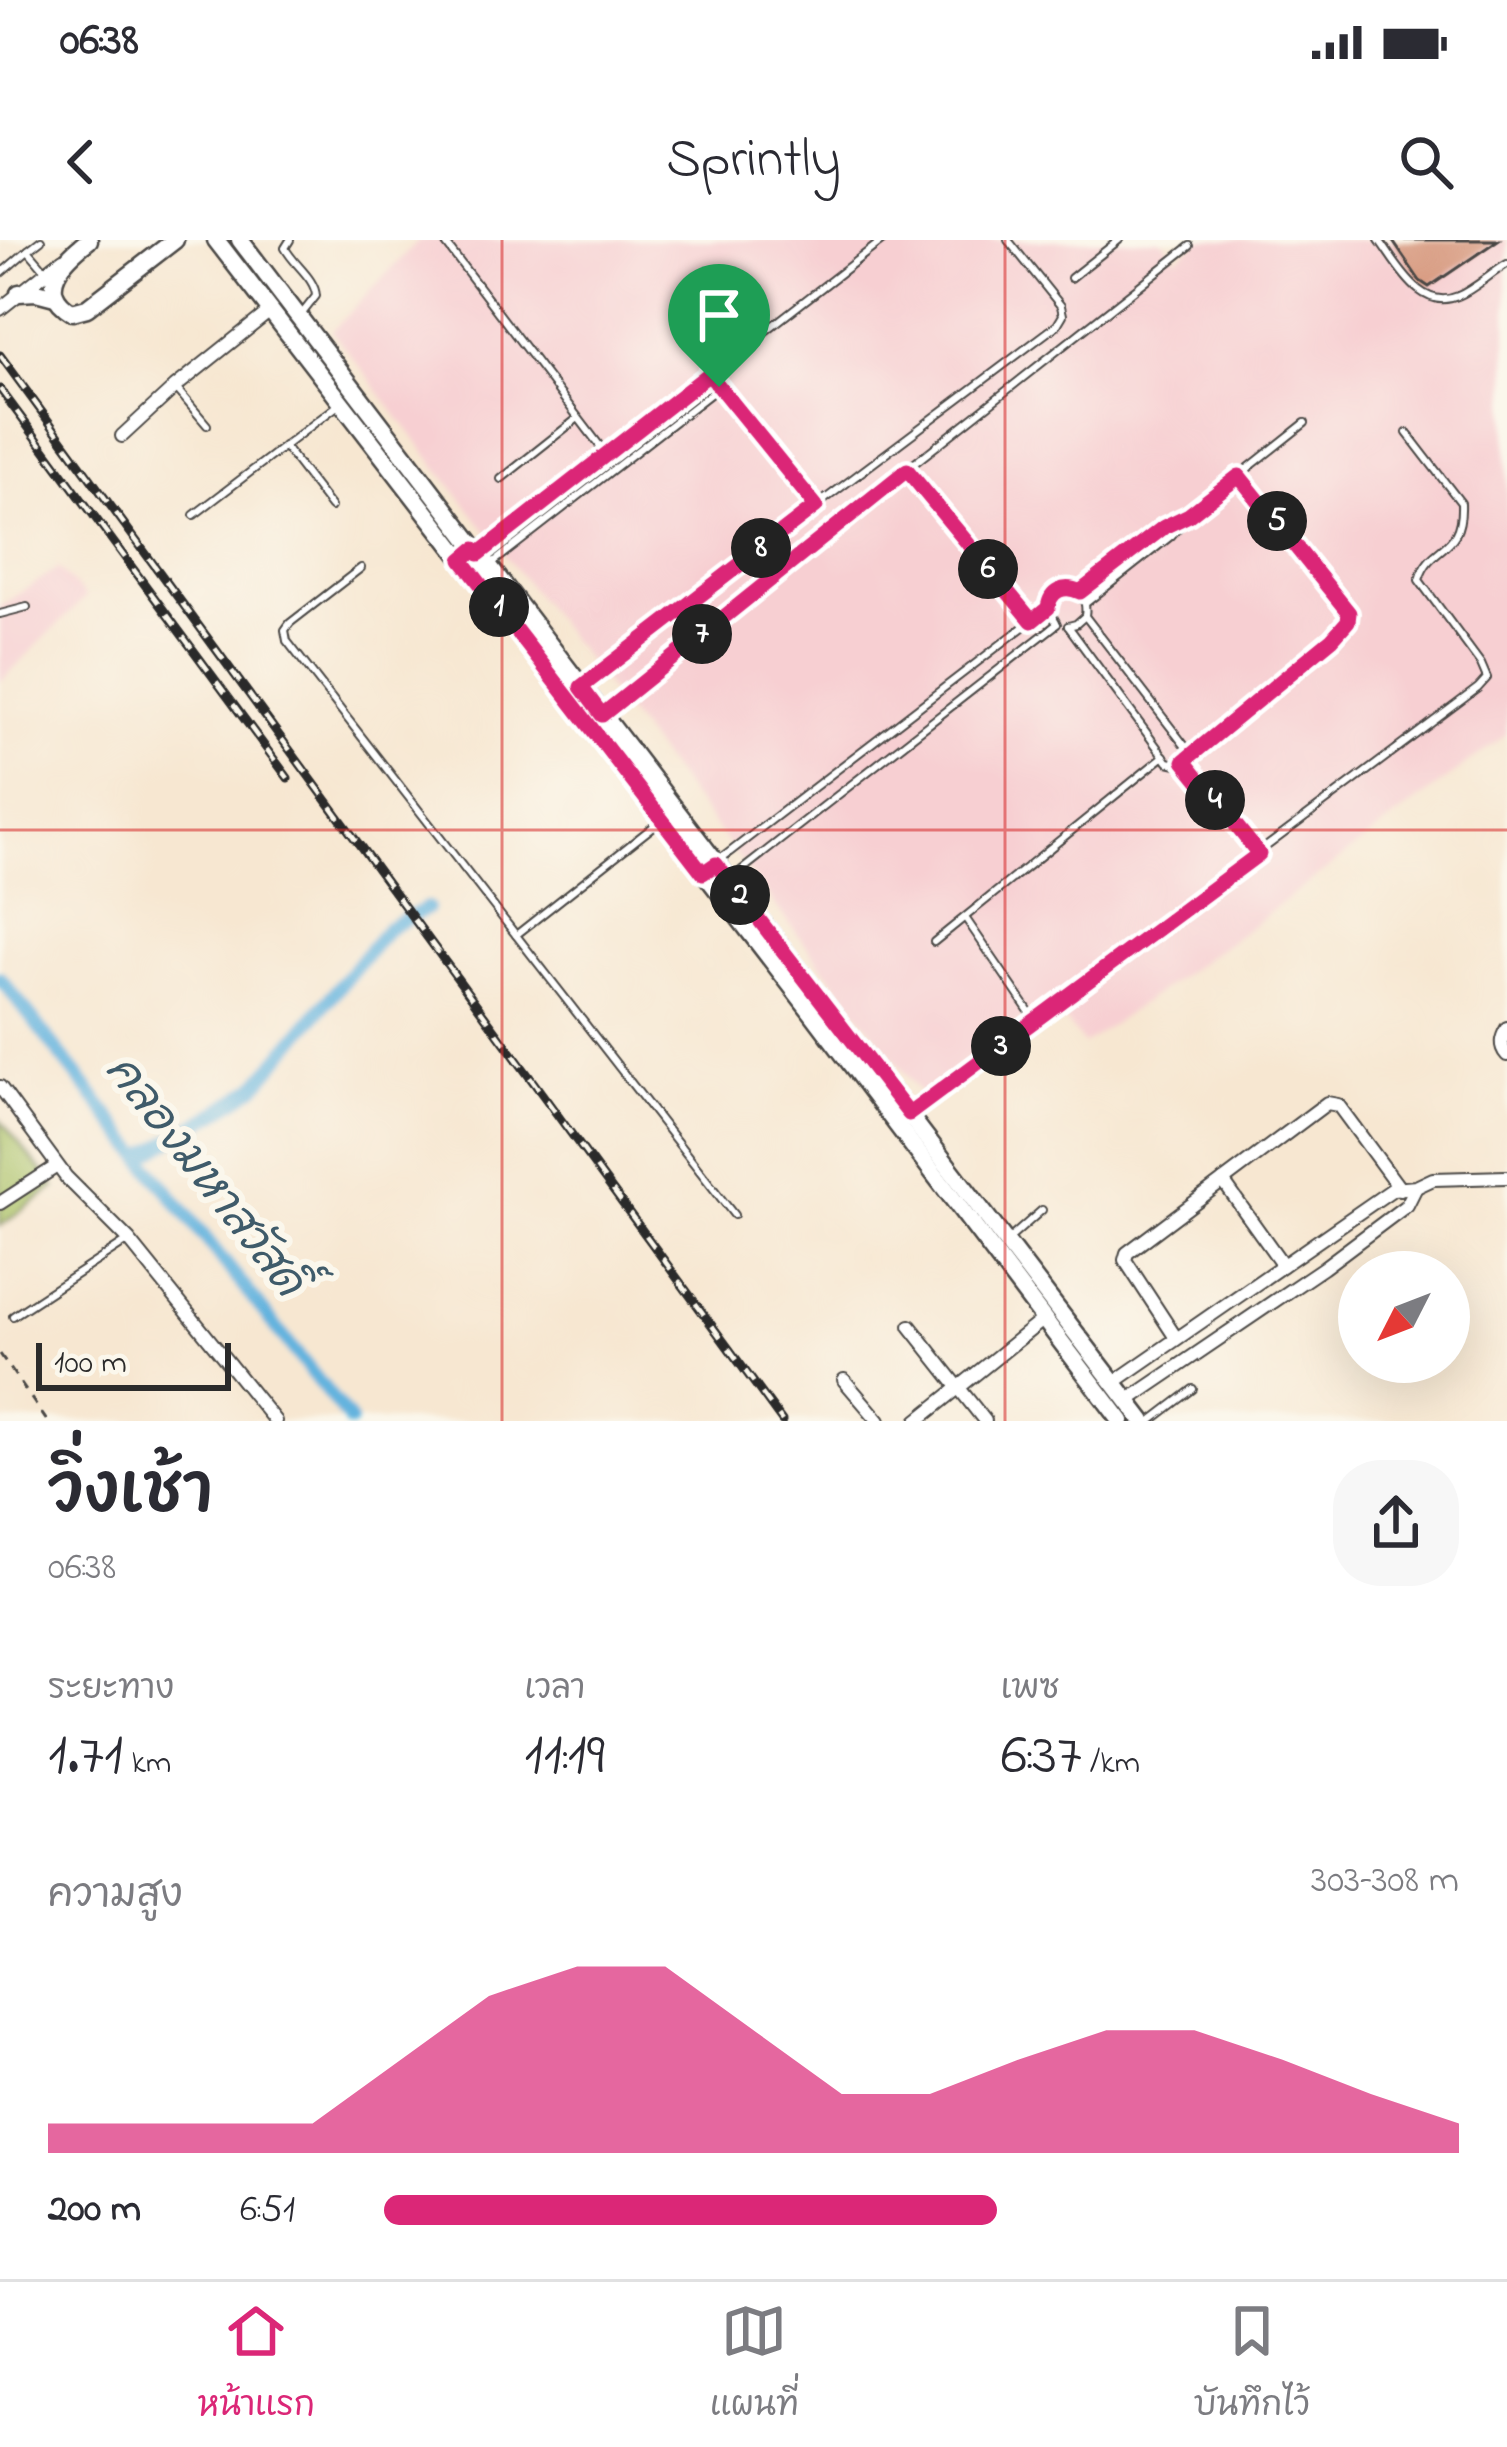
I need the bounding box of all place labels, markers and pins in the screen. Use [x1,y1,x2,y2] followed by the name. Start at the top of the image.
[668,264,770,387] pin
[1247,491,1307,551] pin: 5
[731,518,791,578] pin: 8
[958,539,1018,599] pin: 6
[469,577,529,637] pin: 1
[672,604,732,664] pin: 7
[1185,770,1245,830] pin: 4
[710,865,770,925] pin: 2
[971,1016,1031,1076] pin: 3

